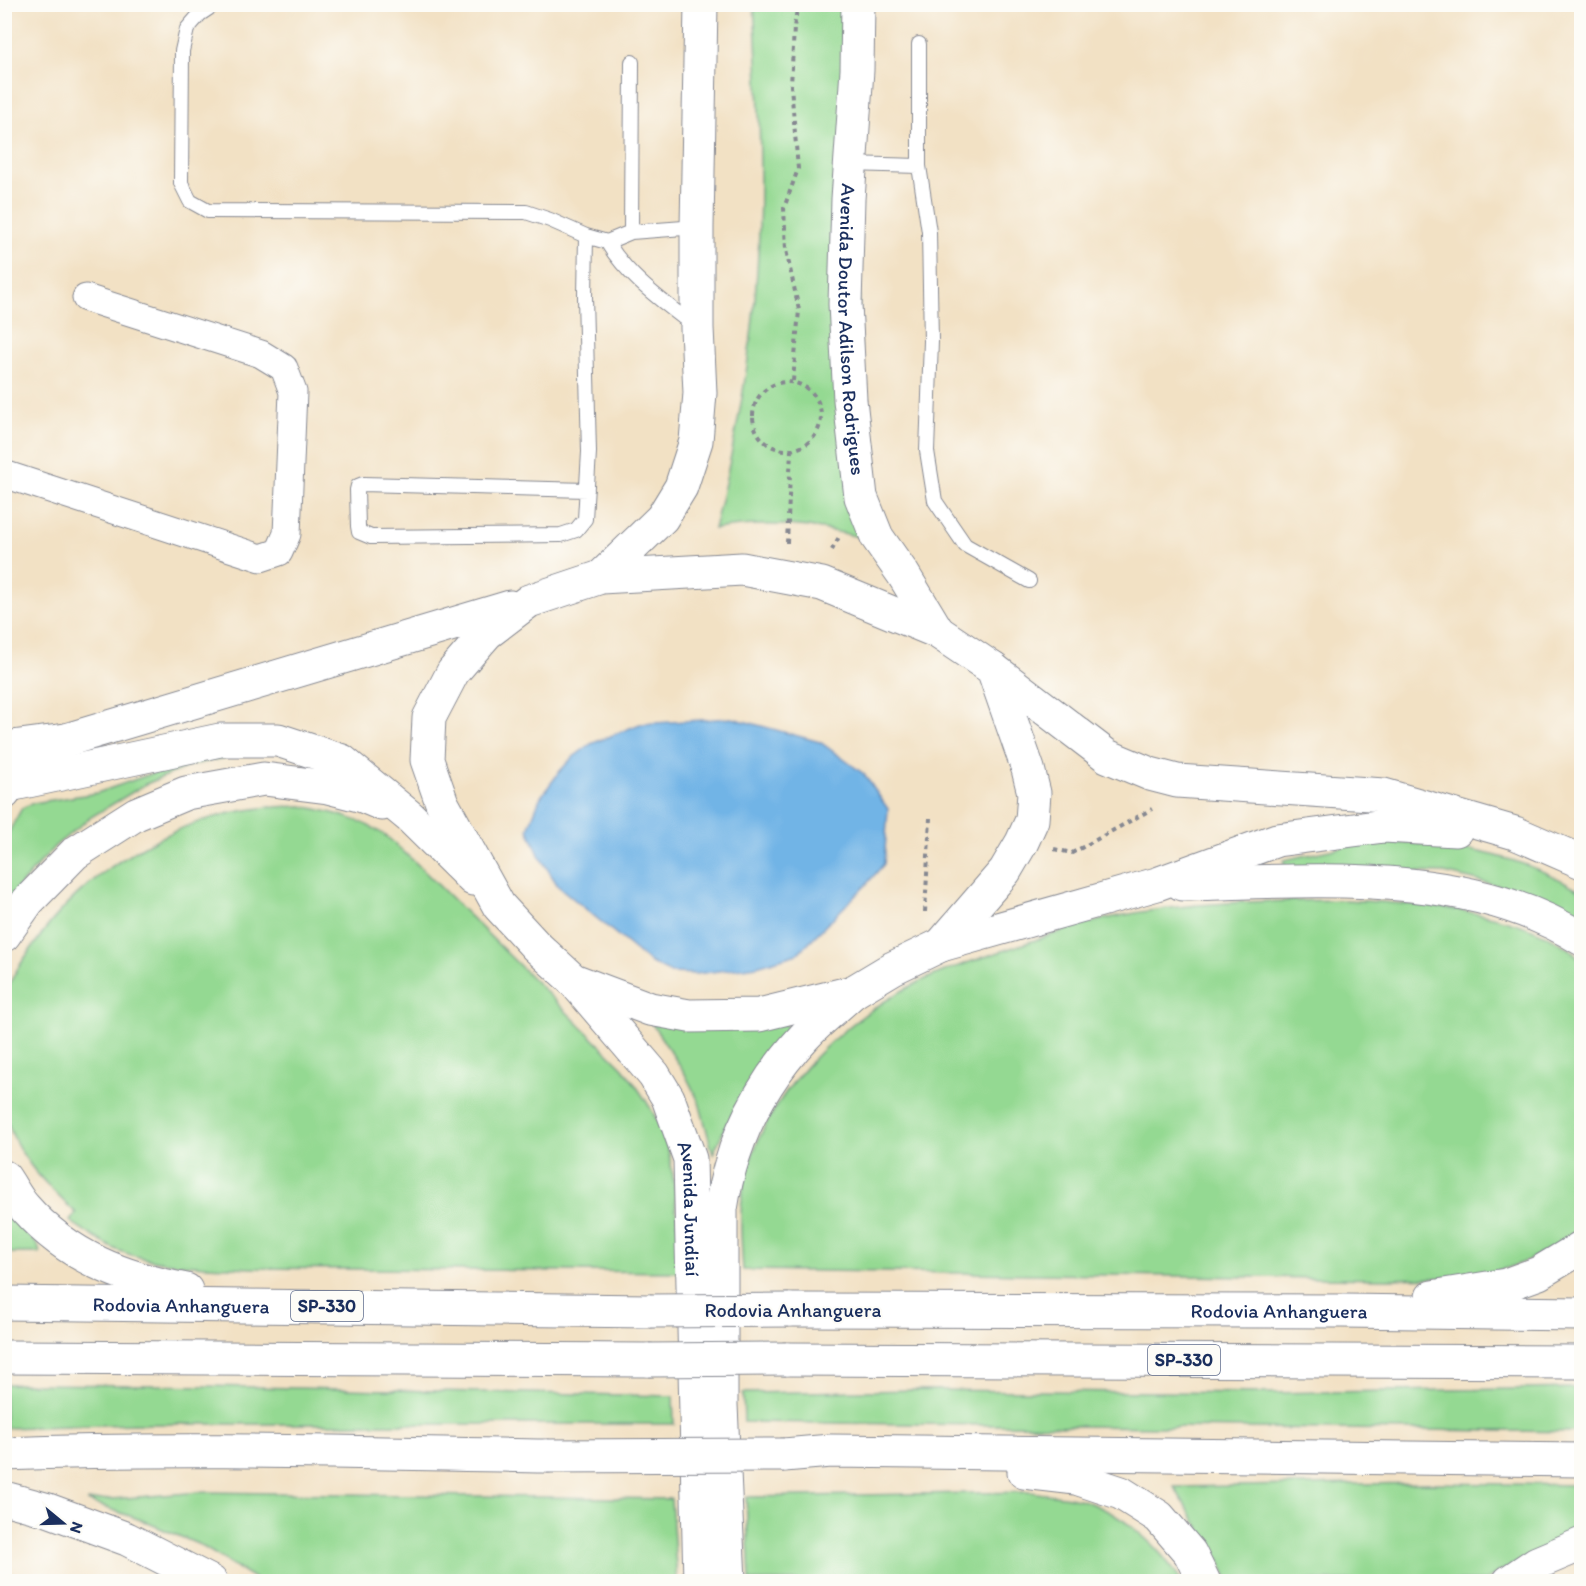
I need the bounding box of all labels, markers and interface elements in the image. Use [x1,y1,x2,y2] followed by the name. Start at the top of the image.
[833,183,870,477] street label: Avenida Doutor Adilson Rodrigues
[672,1137,705,1277] street label: Avenida Jundiaí
[291,1291,363,1321] road number: SP-330
[92,1292,270,1318] street label: Rodovia Anhanguera
[705,1298,882,1322] street label: Rodovia Anhanguera
[1191,1299,1368,1323] street label: Rodovia Anhanguera
[1148,1345,1220,1375] road number: SP-330
[33,1493,93,1553] north arrow
[66,1520,87,1536] text: N

